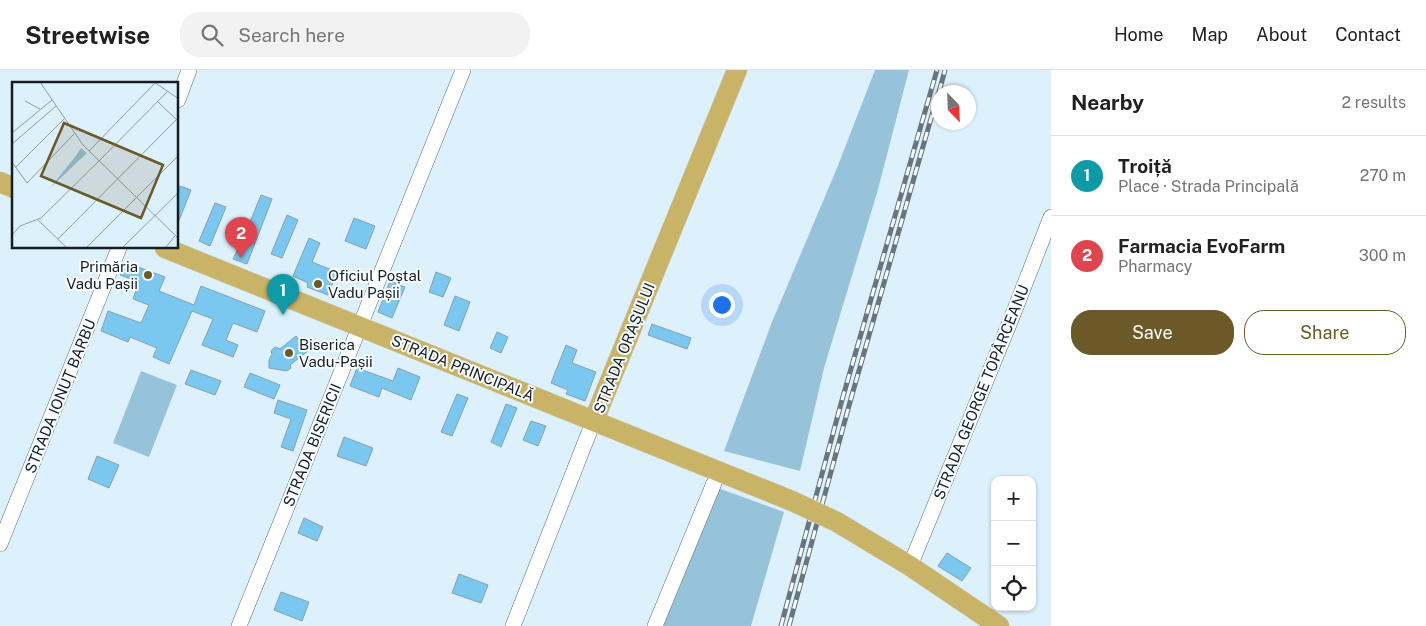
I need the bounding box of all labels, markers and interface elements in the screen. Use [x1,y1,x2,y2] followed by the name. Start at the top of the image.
[180,12,530,57] search box
[25,21,150,49] text: Streetwise
[198,21,226,49] icon: search
[238,24,345,46] text: Search here
[1114,24,1164,45] text: Home
[1192,24,1228,45] text: Map
[1256,24,1307,45] text: About
[1335,24,1401,45] text: Contact
[12,82,179,249] inset map
[931,85,976,130] north arrow
[1071,90,1144,115] text: Nearby
[1341,93,1406,112] text: 2 results
[1118,155,1172,177] text: Troiță
[1084,166,1090,185] text: 1
[1360,166,1406,185] text: 270 m
[1118,177,1299,196] text: Place · Strada Principală
[225,217,257,258] pin: 2
[1118,235,1285,257] text: Farmacia EvoFarm
[1082,246,1092,265] text: 2
[1359,246,1406,265] text: 300 m
[1118,257,1192,276] text: Pharmacy
[66,258,138,292] place label: Primăria Vadu Pașii
[328,267,421,301] place label: Oficiul Poștal Vadu Pașii
[142,269,154,281] marker: Primăria Vadu Pașii
[267,274,299,315] pin: 1
[312,278,324,290] marker: Oficiul Poștal Vadu Pașii
[590,280,658,416] street label: STRADA ORAȘULUI
[930,282,1032,502] street label: STRADA GEORGE TOPÂRCEANU
[709,292,735,318] your location
[1071,310,1234,355] button: Save
[1244,310,1406,355] button: Share
[21,316,99,476] street label: STRADA IONUȚ BARBU
[389,332,537,405] street label: STRADA PRINCIPALĂ
[299,336,373,370] place label: Biserica Vadu-Pașii
[283,347,295,359] marker: Biserica Vadu-Pașii
[280,381,344,509] street label: STRADA BISERICII
[991,476,1036,611] map controls
[991,476,1036,521] button: +
[991,521,1036,566] button: −
[991,566,1036,611] button: locate

